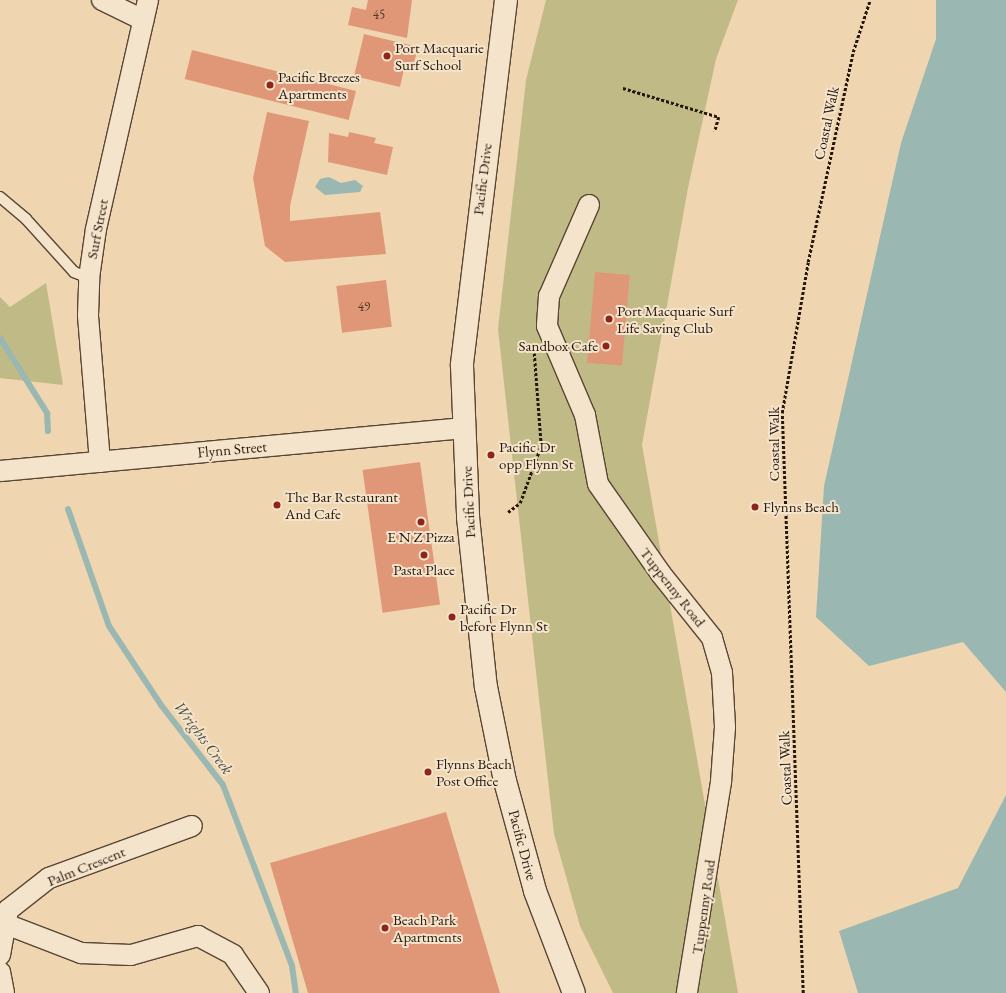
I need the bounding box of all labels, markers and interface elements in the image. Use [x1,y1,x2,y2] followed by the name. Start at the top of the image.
[373,7,385,23] house number: 45
[395,38,484,73] place label: Port Macquarie Surf School
[382,51,392,61] marker: Port Macquarie Surf School
[278,67,360,102] place label: Pacific Breezes Apartments
[265,80,275,90] marker: Pacific Breezes Apartments
[809,85,843,161] street label: Coastal Walk
[469,142,495,216] street label: Pacific Drive
[82,198,112,260] street label: Surf Street
[358,299,370,315] house number: 49
[617,301,734,336] place label: Port Macquarie Surf Life Saving Club
[604,314,614,324] marker: Port Macquarie Surf Life Saving Club
[519,337,598,355] place label: Sandbox Cafe
[601,341,611,351] marker: Sandbox Cafe
[765,407,783,481] street label: Coastal Walk
[197,437,267,461] street label: Flynn Street
[499,437,573,472] place label: Pacific Dr opp Flynn St
[486,450,496,460] marker: Pacific Dr opp Flynn St
[457,465,479,539] street label: Pacific Drive
[285,487,398,522] place label: The Bar Restaurant And Cafe
[763,498,839,516] place label: Flynns Beach
[272,500,282,510] marker: The Bar Restaurant And Cafe
[750,502,760,512] marker: Flynns Beach
[416,517,426,527] marker: E N Z Pizza
[387,528,455,546] place label: E N Z Pizza
[636,544,710,630] street label: Tuppenny Road
[419,550,429,560] marker: Pasta Place
[393,561,455,579] place label: Pasta Place
[460,599,548,634] place label: Pacific Dr before Flynn St
[447,612,457,622] marker: Pacific Dr before Flynn St
[169,698,237,778] water label: Wrights Creek
[775,730,795,806] street label: Coastal Walk
[436,754,512,789] place label: Flynns Beach Post Office
[423,767,433,777] marker: Flynns Beach Post Office
[505,808,541,882] street label: Pacific Drive
[44,842,128,890] street label: Palm Crescent
[687,858,719,956] street label: Tuppenny Road
[393,910,462,945] place label: Beach Park Apartments
[380,923,390,933] marker: Beach Park Apartments

